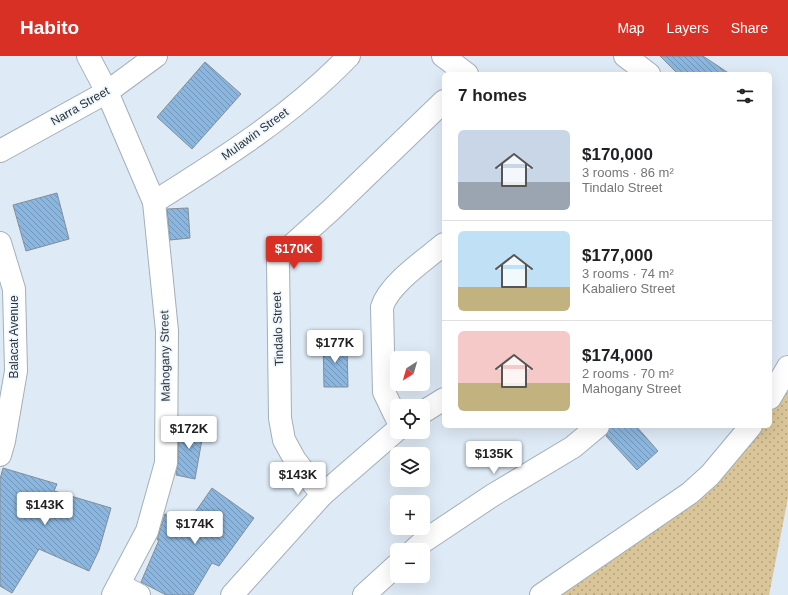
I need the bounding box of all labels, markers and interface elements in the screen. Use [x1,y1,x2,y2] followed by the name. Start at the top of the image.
[20,17,79,38] text: Habito
[617,20,645,36] text: Map
[667,20,709,36] text: Layers
[731,20,768,36] text: Share
[48,83,112,128] street label: Narra Street
[734,85,756,107] icon: filters
[458,86,527,105] text: 7 homes
[219,105,292,163] street label: Mulawin Street
[582,145,653,164] text: $170,000
[490,146,538,194] icon: home
[582,165,674,180] text: 3 rooms · 86 m²
[582,180,662,195] text: Tindalo Street
[266,236,322,270] pin: $170K
[275,241,313,256] text: $170K
[582,246,653,265] text: $177,000
[490,247,538,295] icon: home
[582,266,674,281] text: 3 rooms · 74 m²
[582,281,675,296] text: Kabaliero Street
[270,291,286,366] street label: Tindalo Street
[7,295,21,379] street label: Balacat Avenue
[157,310,173,402] street label: Mahogany Street
[307,330,363,364] pin: $177K
[316,335,354,350] text: $177K
[582,346,653,365] text: $174,000
[490,347,538,395] icon: home
[390,351,430,391] north arrow
[390,351,430,583] map controls
[582,366,674,381] text: 2 rooms · 70 m²
[582,381,681,396] text: Mahogany Street
[390,399,430,439] button: locate
[161,416,217,450] pin: $172K
[170,421,208,436] text: $172K
[466,441,522,475] pin: $135K
[475,446,513,461] text: $135K
[390,447,430,487] button: layers
[270,462,326,496] pin: $143K
[279,467,317,482] text: $143K
[17,492,73,526] pin: $143K
[390,495,430,535] button: +
[26,497,64,512] text: $143K
[167,511,223,545] pin: $174K
[176,516,214,531] text: $174K
[390,543,430,583] button: −

